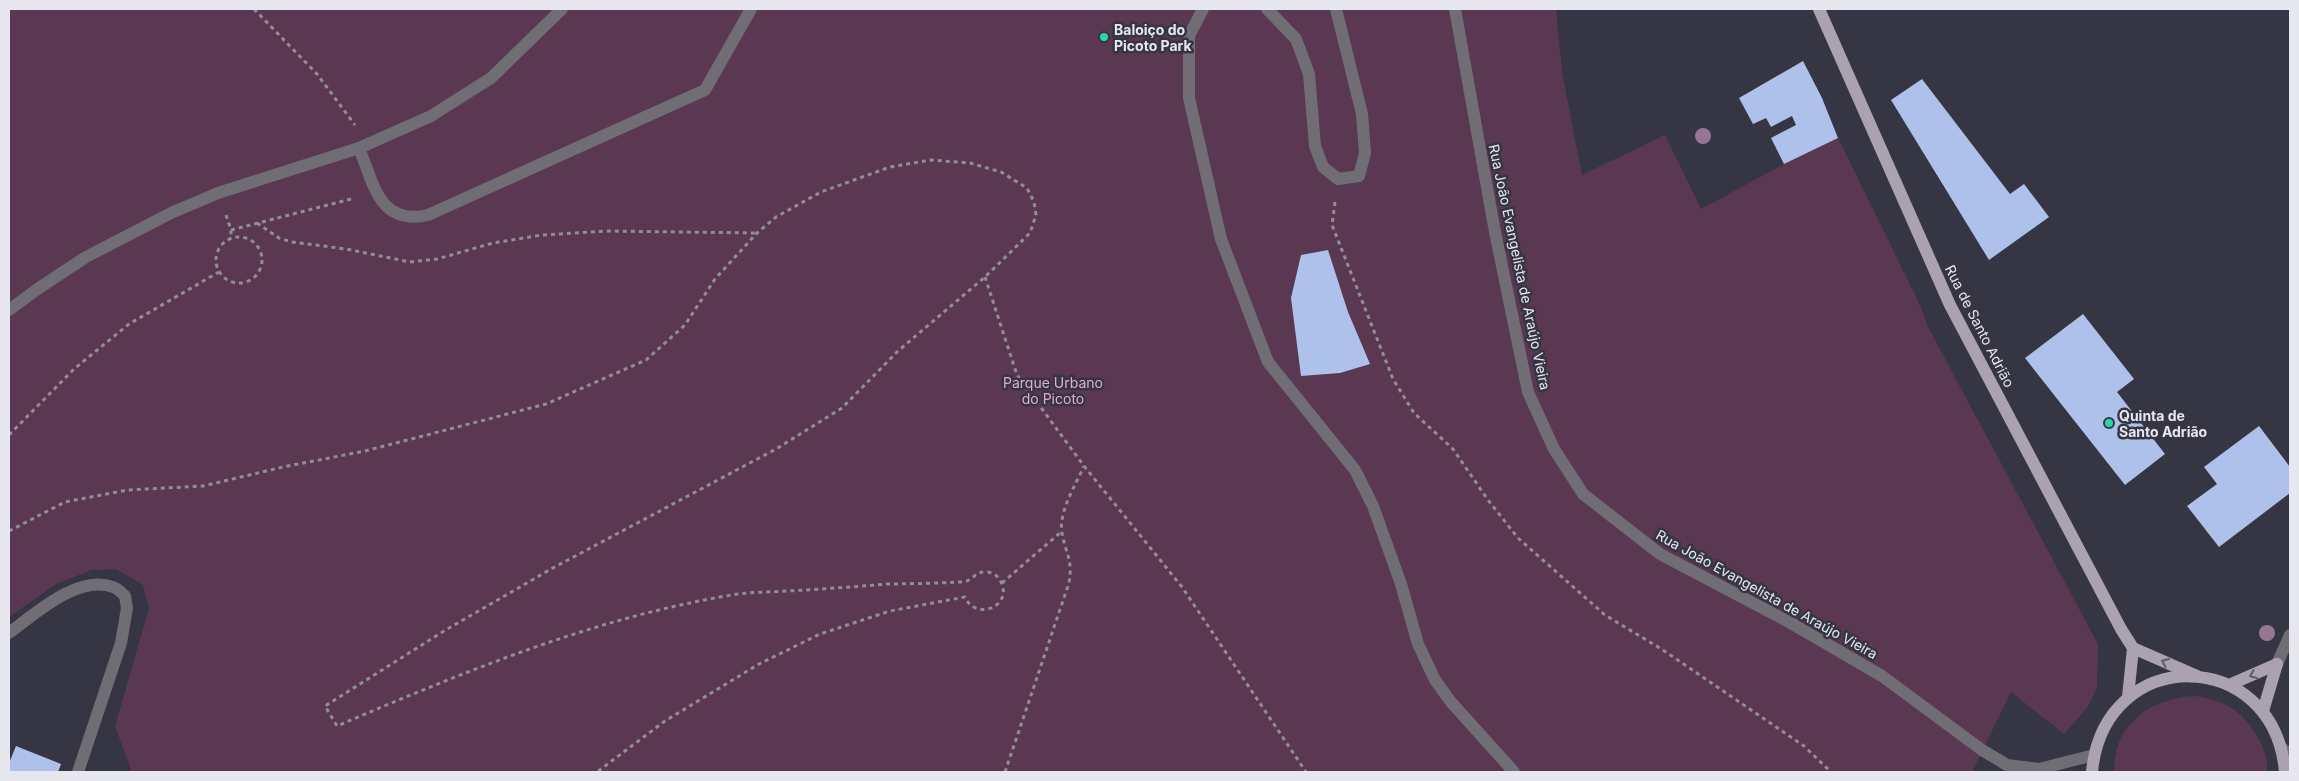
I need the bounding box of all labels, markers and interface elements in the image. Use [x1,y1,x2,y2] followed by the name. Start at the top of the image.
[1114,21,1193,54] place label: Baloiço do Picoto Park
[1098,31,1110,43] marker: Baloiço do Picoto Park
[1486,143,1554,391] street label: Rua João Evangelista de Araújo Vieira
[1942,262,2018,390] street label: Rua de Santo Adrião
[1003,374,1103,407] park label: Parque Urbano do Picoto
[2119,407,2208,440] place label: Quinta de Santo Adrião
[2103,417,2115,429] marker: Quinta de Santo Adrião
[1653,526,1881,662] street label: Rua João Evangelista de Araújo Vieira
[2161,658,2170,669] one-way arrow
[2249,668,2258,679] one-way arrow

